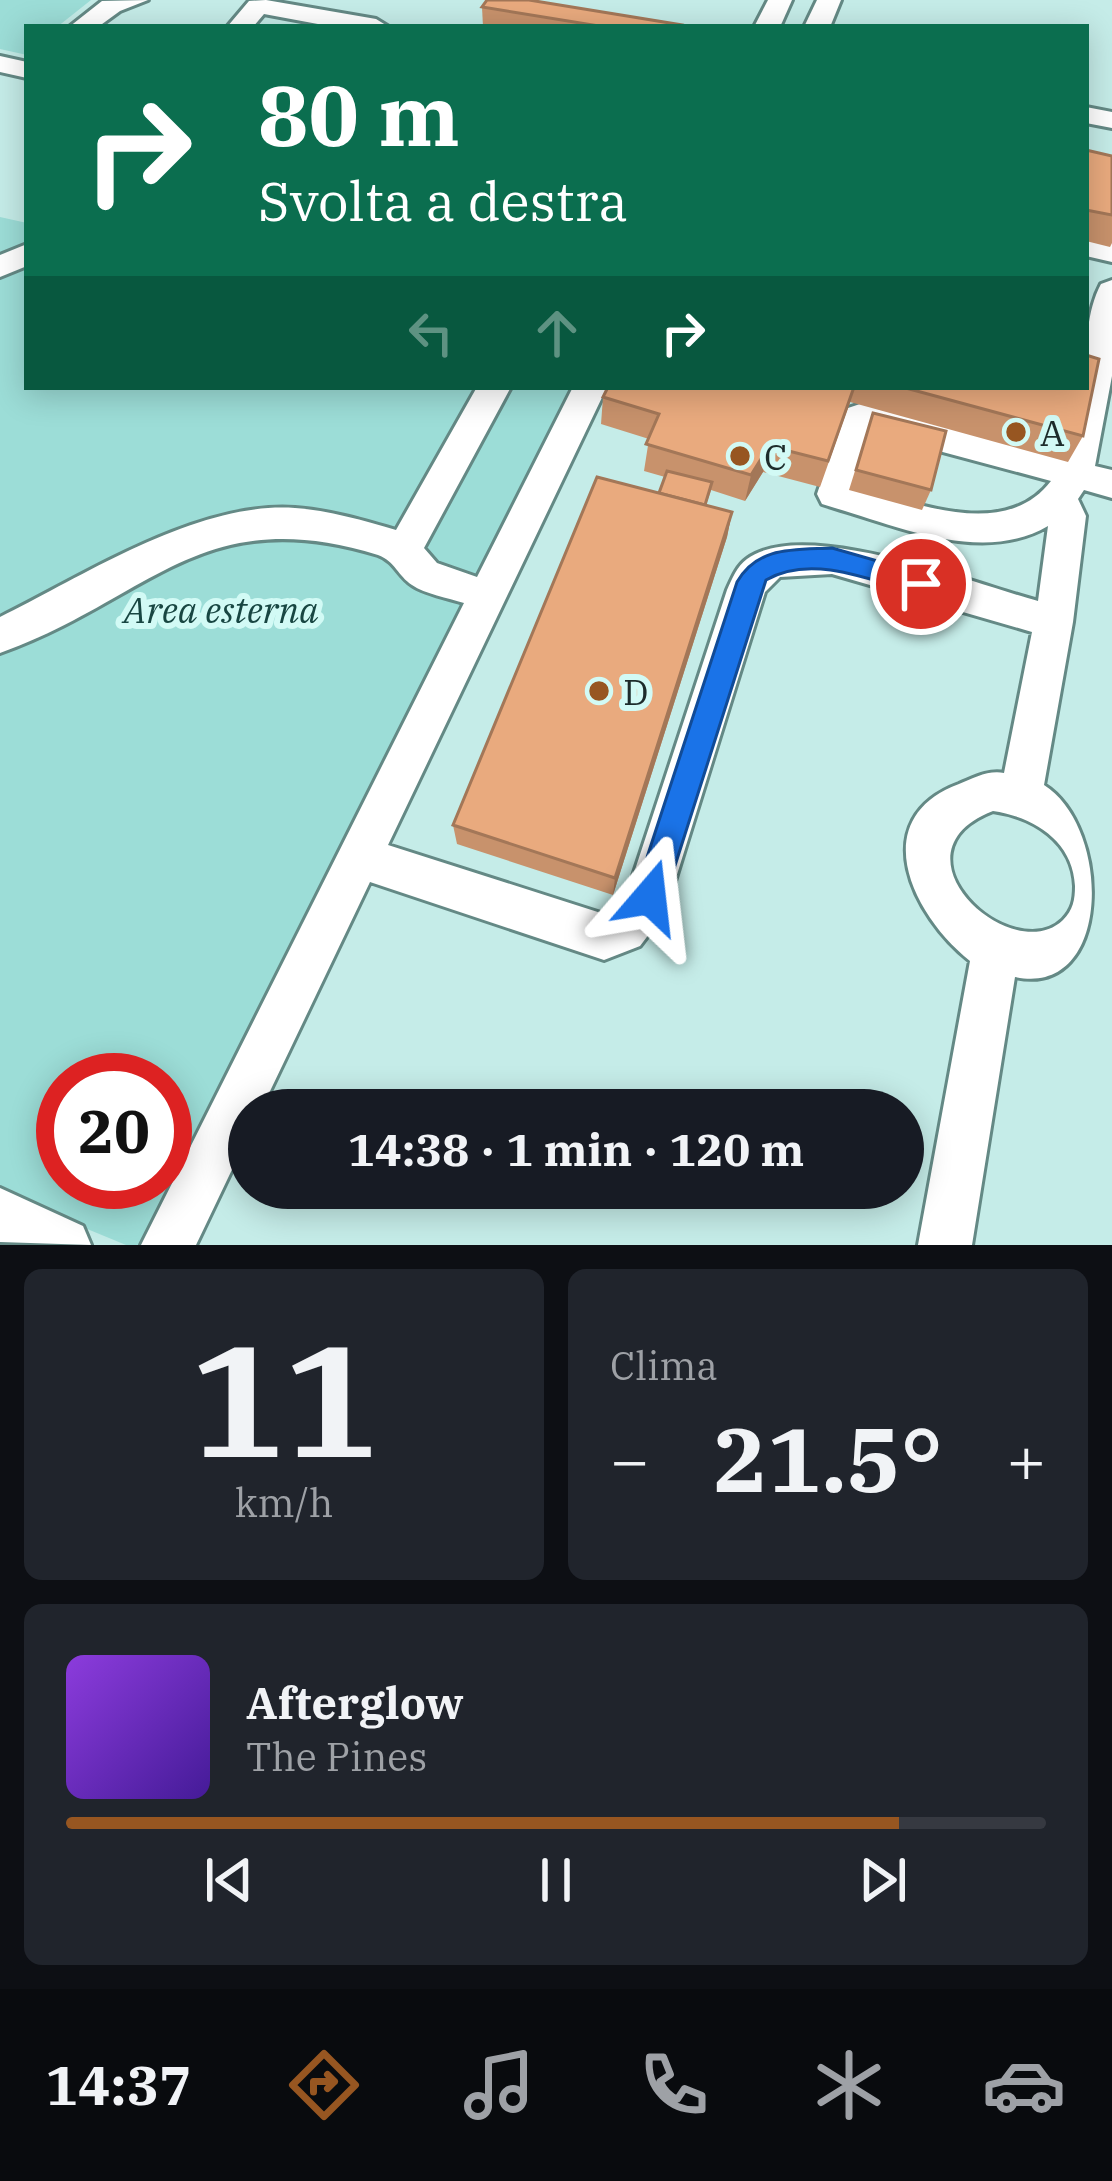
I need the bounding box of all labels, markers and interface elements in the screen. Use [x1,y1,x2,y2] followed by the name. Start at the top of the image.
[258,60,460,169] text: 80 m
[60,72,216,228] icon: right
[258,166,628,236] text: Svolta a destra
[398,300,464,366] icon: left
[524,300,590,366] icon: ahead
[650,300,716,366] icon: right
[1040,409,1065,456] place label: A
[1003,419,1029,445] marker: A
[764,433,787,480] place label: C
[727,443,753,469] marker: C
[870,533,972,635] pin
[888,551,954,617] icon: arrive
[121,586,319,633] park label: Area esterna
[623,668,648,715] place label: D
[586,678,612,704] marker: D
[587,834,713,960] position arrow
[36,1053,192,1209] speed limit sign: 20
[348,1120,804,1178] text: 14:38 · 1 min · 120 m
[190,1297,378,1500] text: 11
[610,1340,718,1391] text: Clima
[713,1400,943,1517] text: 21.5°
[610,1416,650,1502] text: −
[1006,1416,1046,1502] text: +
[235,1477,333,1528] text: km/h
[246,1673,464,1731] text: Afterglow
[246,1731,427,1782] text: The Pines
[196,1847,262,1913] icon: previous
[523,1847,589,1913] icon: pause
[850,1847,916,1913] icon: next
[282,2043,366,2127] icon: directions
[457,2043,541,2127] icon: music
[632,2043,716,2127] icon: phone
[807,2043,891,2127] icon: climate
[982,2043,1066,2127] icon: car
[46,2050,191,2120] text: 14:37

